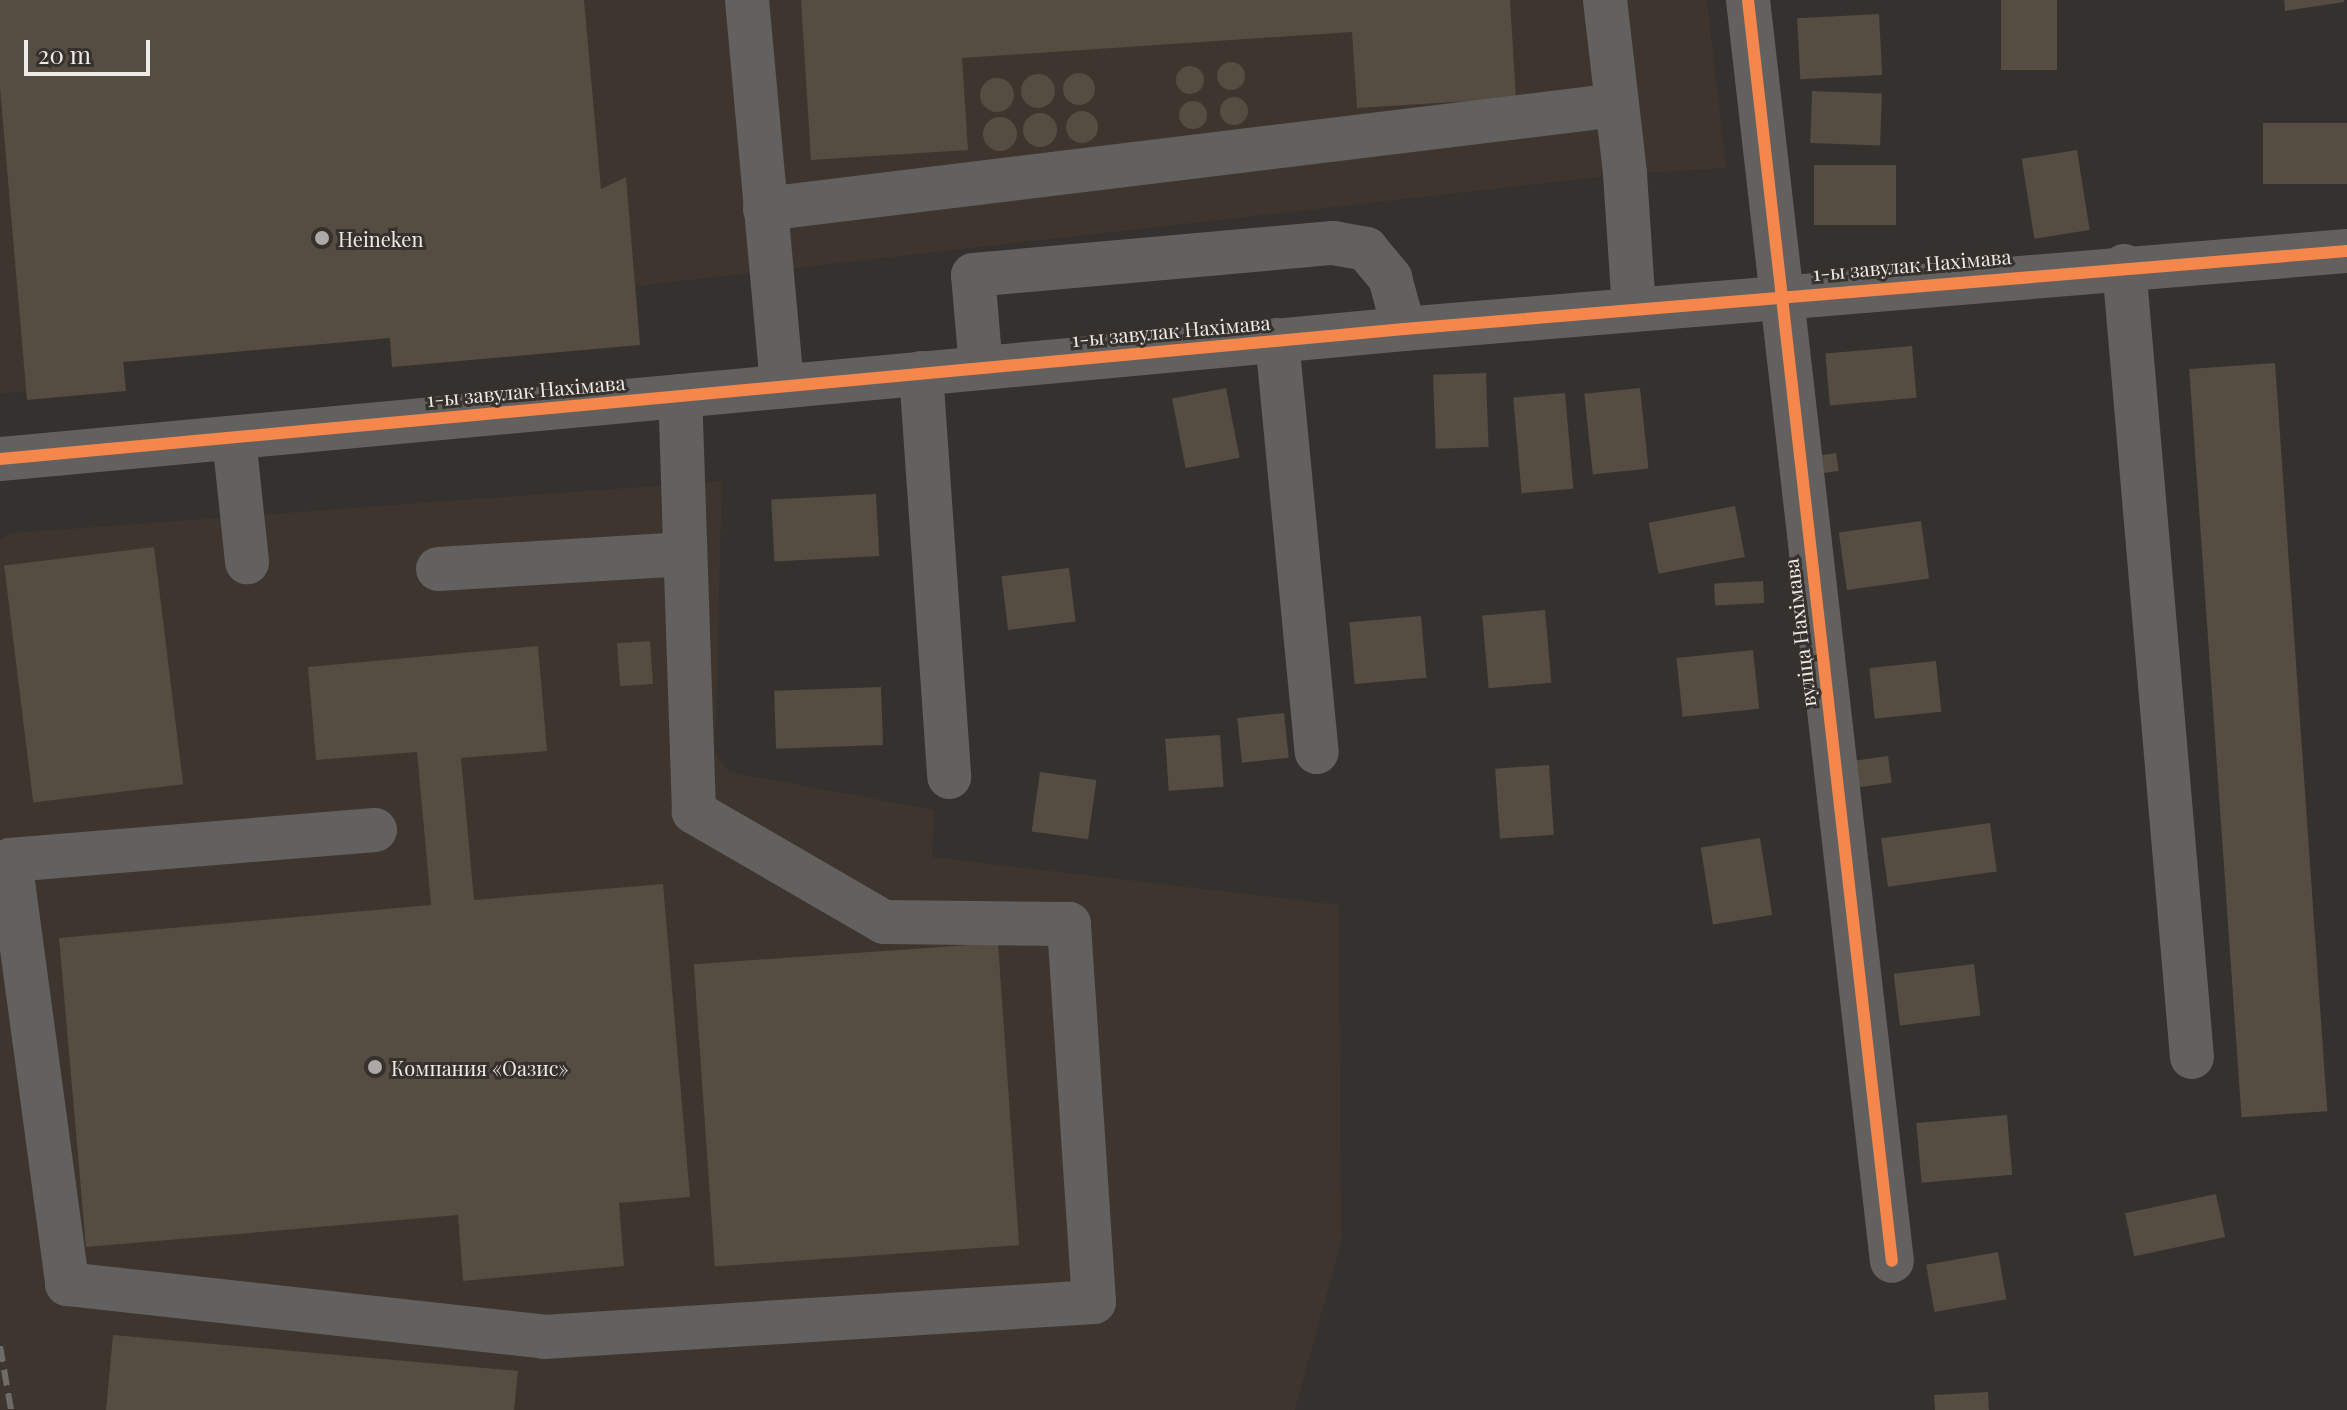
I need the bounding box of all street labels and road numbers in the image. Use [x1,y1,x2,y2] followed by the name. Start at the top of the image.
[1812,243,2012,285] street label: 1-ы завулак Нахімава
[1071,309,1271,351] street label: 1-ы завулак Нахімава
[426,369,626,411] street label: 1-ы завулак Нахімава
[1778,557,1820,709] street label: вуліца Нахімава

